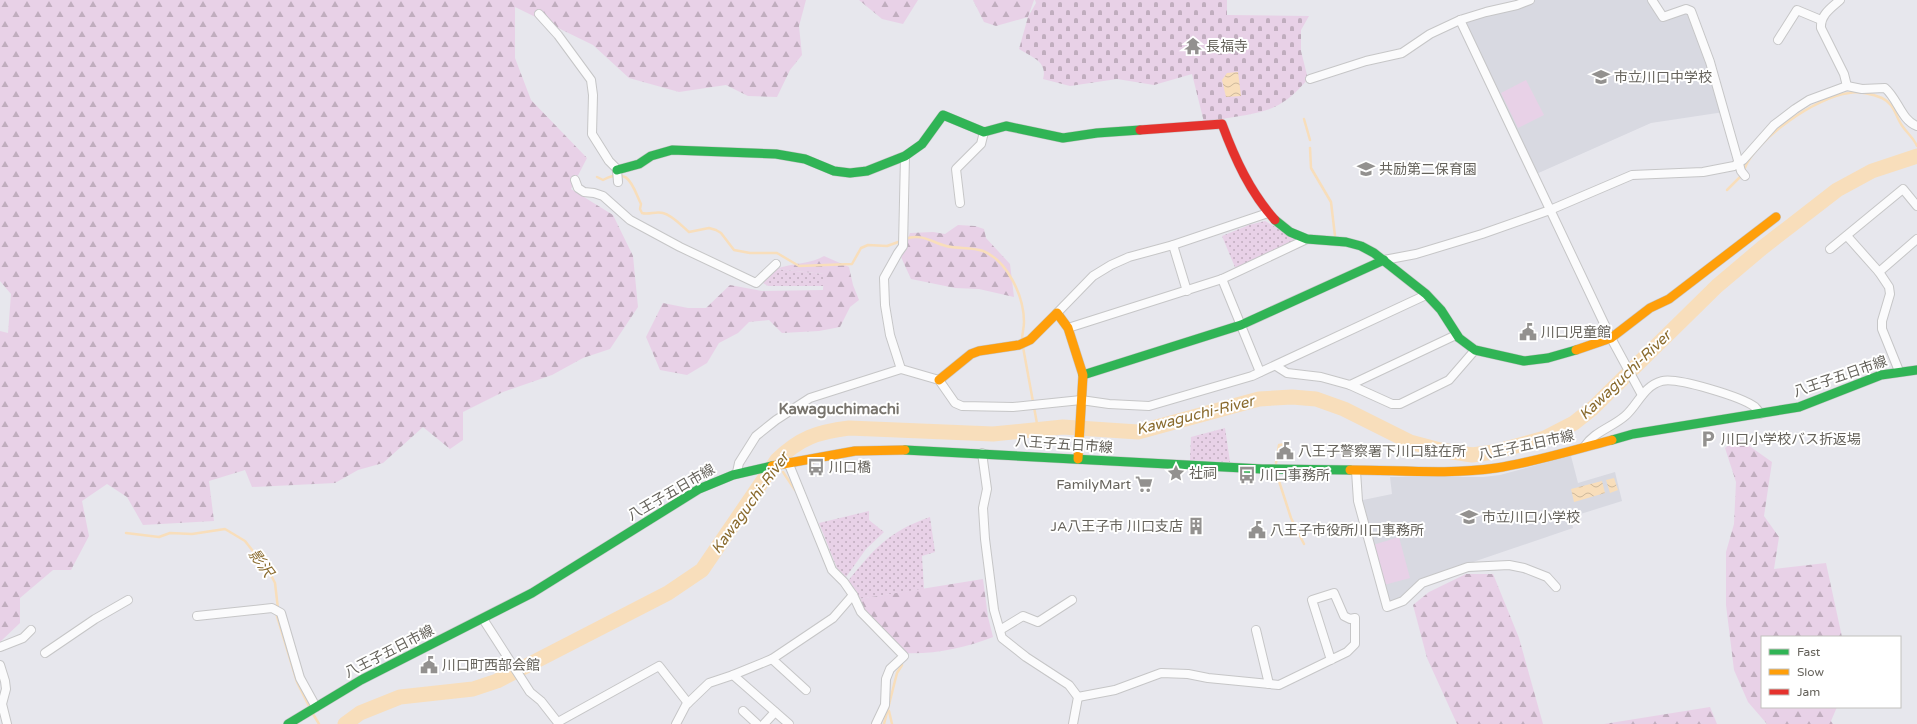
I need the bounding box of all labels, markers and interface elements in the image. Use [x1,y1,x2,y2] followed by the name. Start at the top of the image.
[1183,36,1203,56] temple icon: 長福寺
[1206,38,1248,55] place label: 長福寺
[1591,67,1611,87] school or university icon: 市立川口中学校
[1614,69,1712,86] place label: 市立川口中学校
[1356,159,1376,179] school or university icon: 共励第二保育園
[1379,161,1477,178] place label: 共励第二保育園
[1518,322,1538,342] public building icon: 川口児童館
[1541,324,1611,341] place label: 川口児童館
[1575,325,1676,423] water label: Kawaguchi-River
[1791,352,1889,400] street label: 八王子五日市線
[1134,391,1258,438] water label: Kawaguchi-River
[778,400,900,419] district label: Kawaguchimachi
[1476,427,1576,464] street label: 八王子五日市線
[1698,429,1718,449] parking icon: 川口小学校バス折返場
[1721,431,1861,448] place label: 川口小学校バス折返場
[1014,433,1113,456] street label: 八王子五日市線
[1275,441,1295,461] public building icon: 八王子警察署下川口駐在所
[1298,443,1466,460] place label: 八王子警察署下川口駐在所
[707,447,794,557] water label: Kawaguchi-River
[806,457,826,477] bus stop icon: 川口橋
[829,459,871,476] place label: 川口橋
[625,461,718,524] street label: 八王子五日市線
[1166,463,1186,483] place icon: 社祠
[1189,465,1217,482] place label: 社祠
[1237,465,1257,485] bus stop icon: 川口事務所
[1260,467,1330,484] place label: 川口事務所
[1134,474,1154,494] supermarket icon: FamilyMart
[1056,476,1132,493] place label: FamilyMart
[1459,507,1479,527] school or university icon: 市立川口小学校
[1482,509,1580,526] place label: 市立川口小学校
[1186,516,1206,536] building icon: JA八王子市 川口支店
[1050,518,1183,535] place label: JA八王子市 川口支店
[1247,520,1267,540] public building icon: 八王子市役所川口事務所
[1270,522,1424,539] place label: 八王子市役所川口事務所
[245,546,278,582] water label: 影沢
[342,622,437,681] street label: 八王子五日市線
[1761,636,1901,708] legend
[1797,645,1821,659] text: Fast
[419,655,439,675] public building icon: 川口町西部会館
[442,657,540,674] place label: 川口町西部会館
[1797,665,1824,679] text: Slow
[1797,685,1820,699] text: Jam

